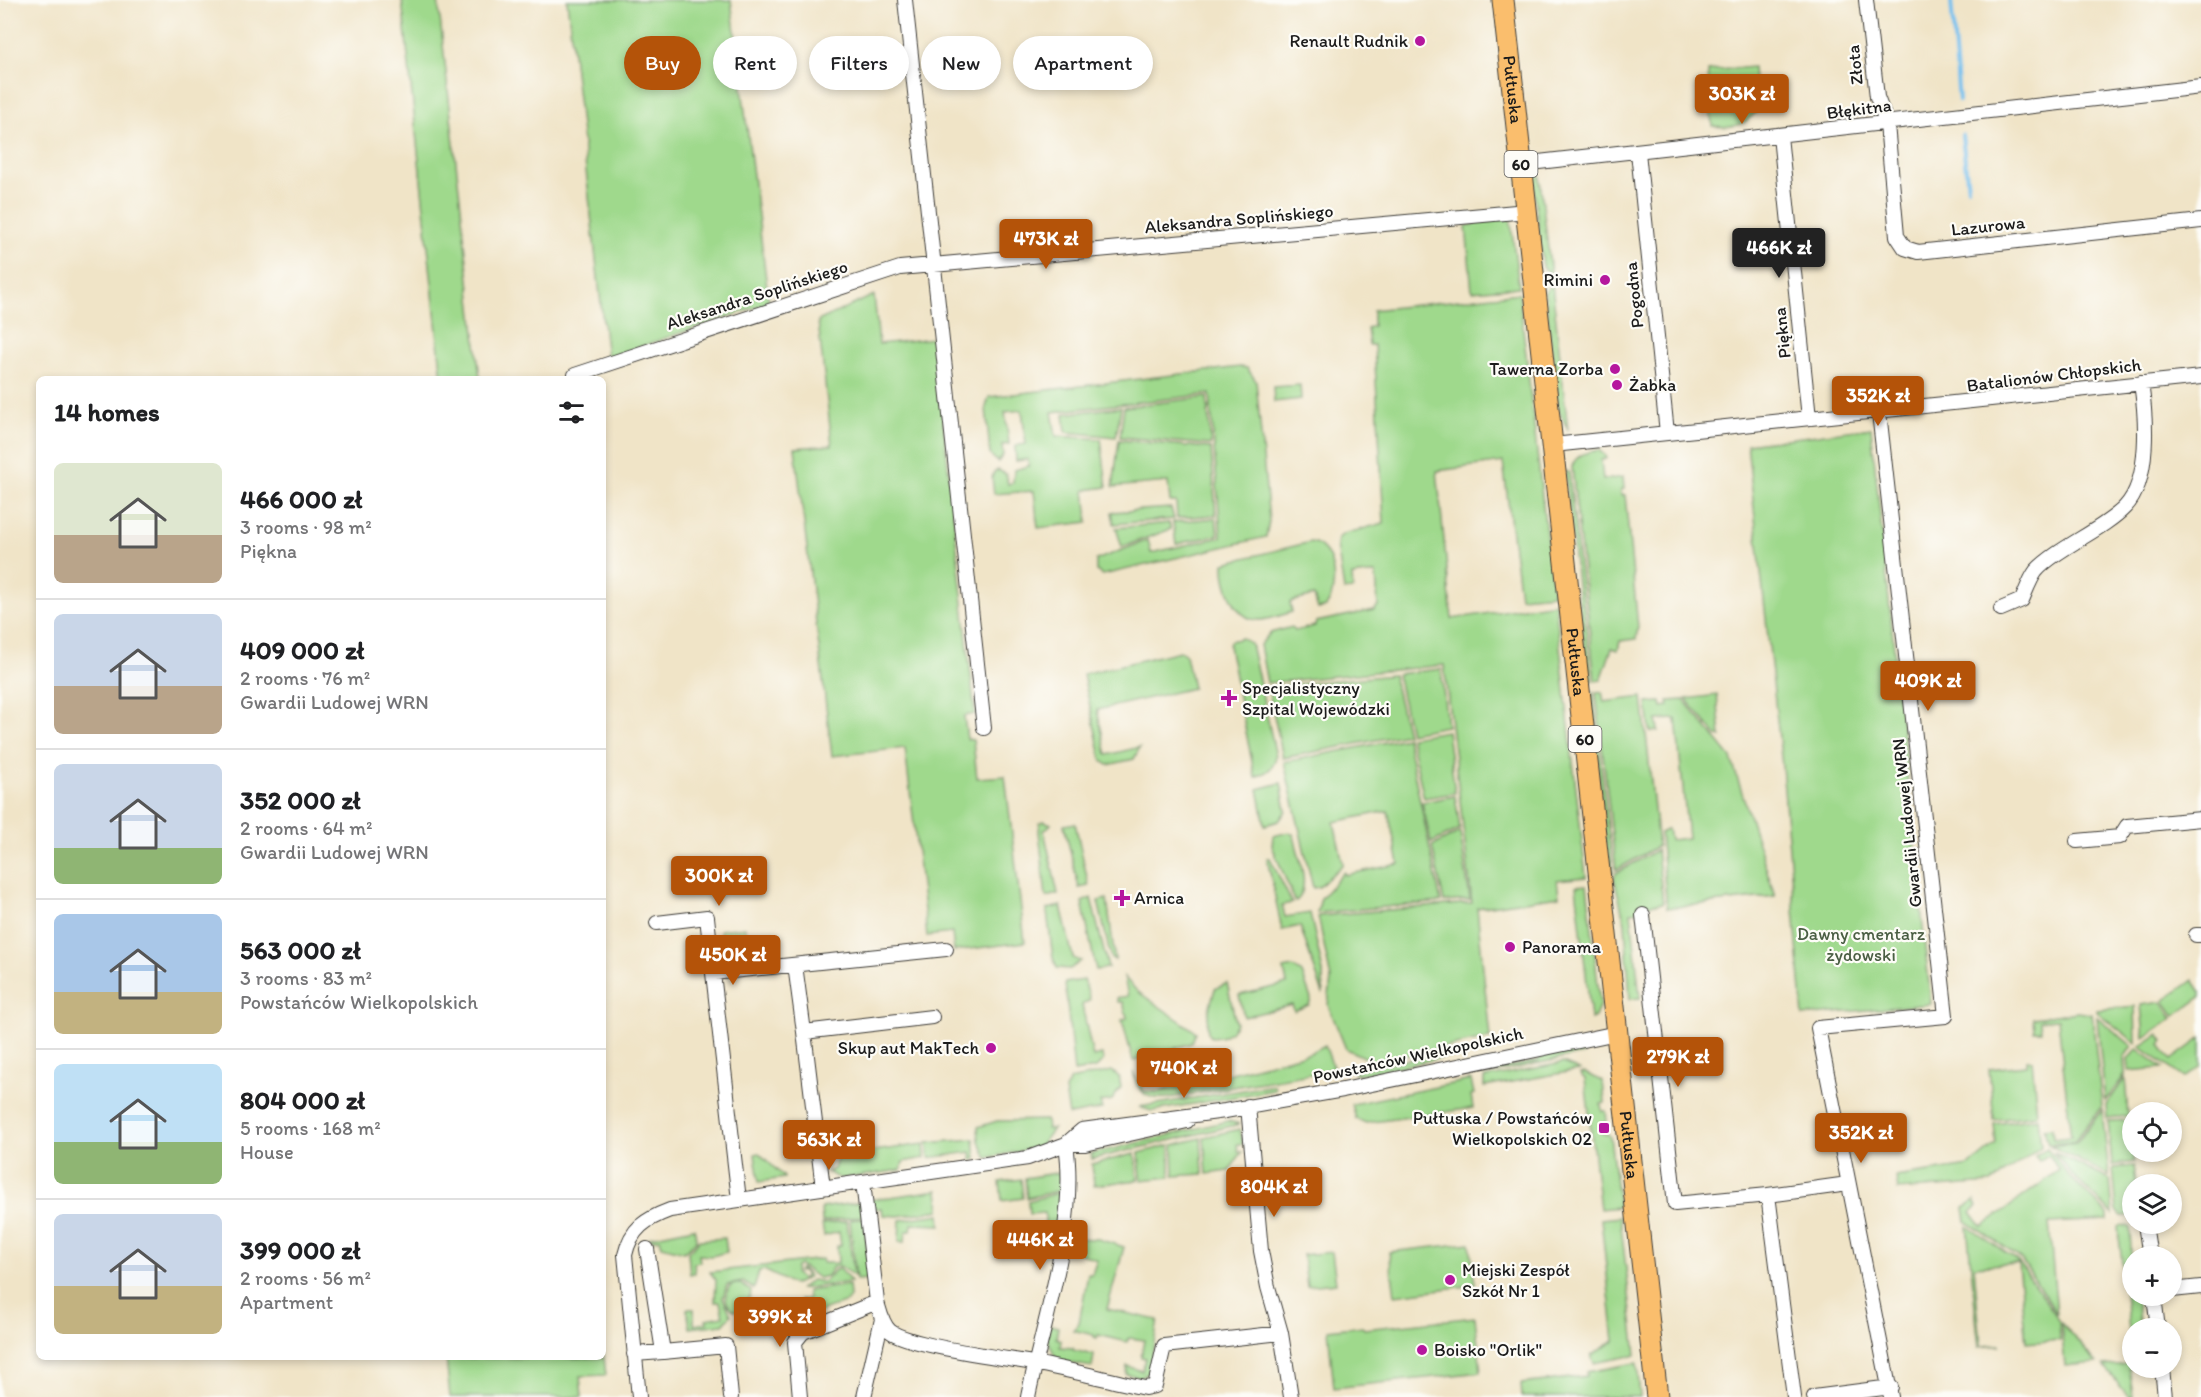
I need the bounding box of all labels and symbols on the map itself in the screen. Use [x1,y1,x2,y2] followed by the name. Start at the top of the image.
[1289,30,1409,52] place label: Renault Rudnik
[1413,34,1427,48] marker: Renault Rudnik
[1842,44,1868,86] street label: Złota
[1498,54,1528,125] street label: Pułtuska
[1687,74,1797,125] pin: 303K zł
[1825,94,1893,124] street label: Błękitna
[1504,151,1538,177] road number: 60
[1144,200,1334,238] street label: Aleksandra Soplińskiego
[1950,211,2027,241] street label: Lazurowa
[991,219,1101,270] pin: 473K zł
[1724,228,1834,279] pin: 466K zł
[664,255,850,335] street label: Aleksandra Soplińskiego
[1620,260,1648,329] street label: Pogodna
[1544,269,1593,291] place label: Rimini
[1598,273,1612,287] marker: Rimini
[1768,306,1796,360] street label: Piękna
[1965,353,2143,397] street label: Batalionów Chłopskich
[1489,358,1603,380] place label: Tawerna Zorba
[1608,362,1622,376] marker: Tawerna Zorba
[1629,374,1676,396] place label: Żabka
[1823,376,1933,427] pin: 352K zł
[1610,378,1624,392] marker: Żabka
[1561,627,1591,698] street label: Pułtuska
[1873,661,1983,712] pin: 409K zł
[1242,677,1390,720] place label: Specjalistyczny Szpital Wojewódzki
[1220,689,1238,707] marker: Specjalistyczny Szpital Wojewódzki
[1568,726,1602,752] road number: 60
[1887,737,1927,909] street label: Gwardii Ludowej WRN
[664,856,774,907] pin: 300K zł
[1134,887,1184,909] place label: Arnica
[1115,891,1129,905] marker: Arnica
[1797,923,1926,966] park label: Dawny cmentarz żydowski
[678,935,788,986] pin: 450K zł
[1522,936,1602,958] place label: Panorama
[1503,940,1517,954] marker: Panorama
[1311,1022,1525,1088] street label: Powstańców Wielkopolskich
[838,1037,979,1059] place label: Skup aut MakTech
[1623,1037,1733,1088] pin: 279K zł
[984,1041,998,1055] marker: Skup aut MakTech
[1129,1048,1239,1099] pin: 740K zł
[1413,1107,1593,1150] place label: Pułtuska / Powstańców Wielkopolskich 02
[1615,1110,1644,1181] street label: Pułtuska
[1806,1113,1916,1164] pin: 352K zł
[774,1120,884,1171] pin: 563K zł
[1597,1121,1611,1135] marker: Pułtuska / Powstańców Wielkopolskich 02
[1219,1167,1329,1218] pin: 804K zł
[985,1220,1095,1271] pin: 446K zł
[1462,1259,1570,1302] place label: Miejski Zespół Szkół Nr 1
[1443,1273,1457,1287] marker: Miejski Zespół Szkół Nr 1
[725,1297,835,1348] pin: 399K zł
[1434,1339,1542,1361] place label: Boisko "Orlik"
[1415,1343,1429,1357] marker: Boisko "Orlik"

